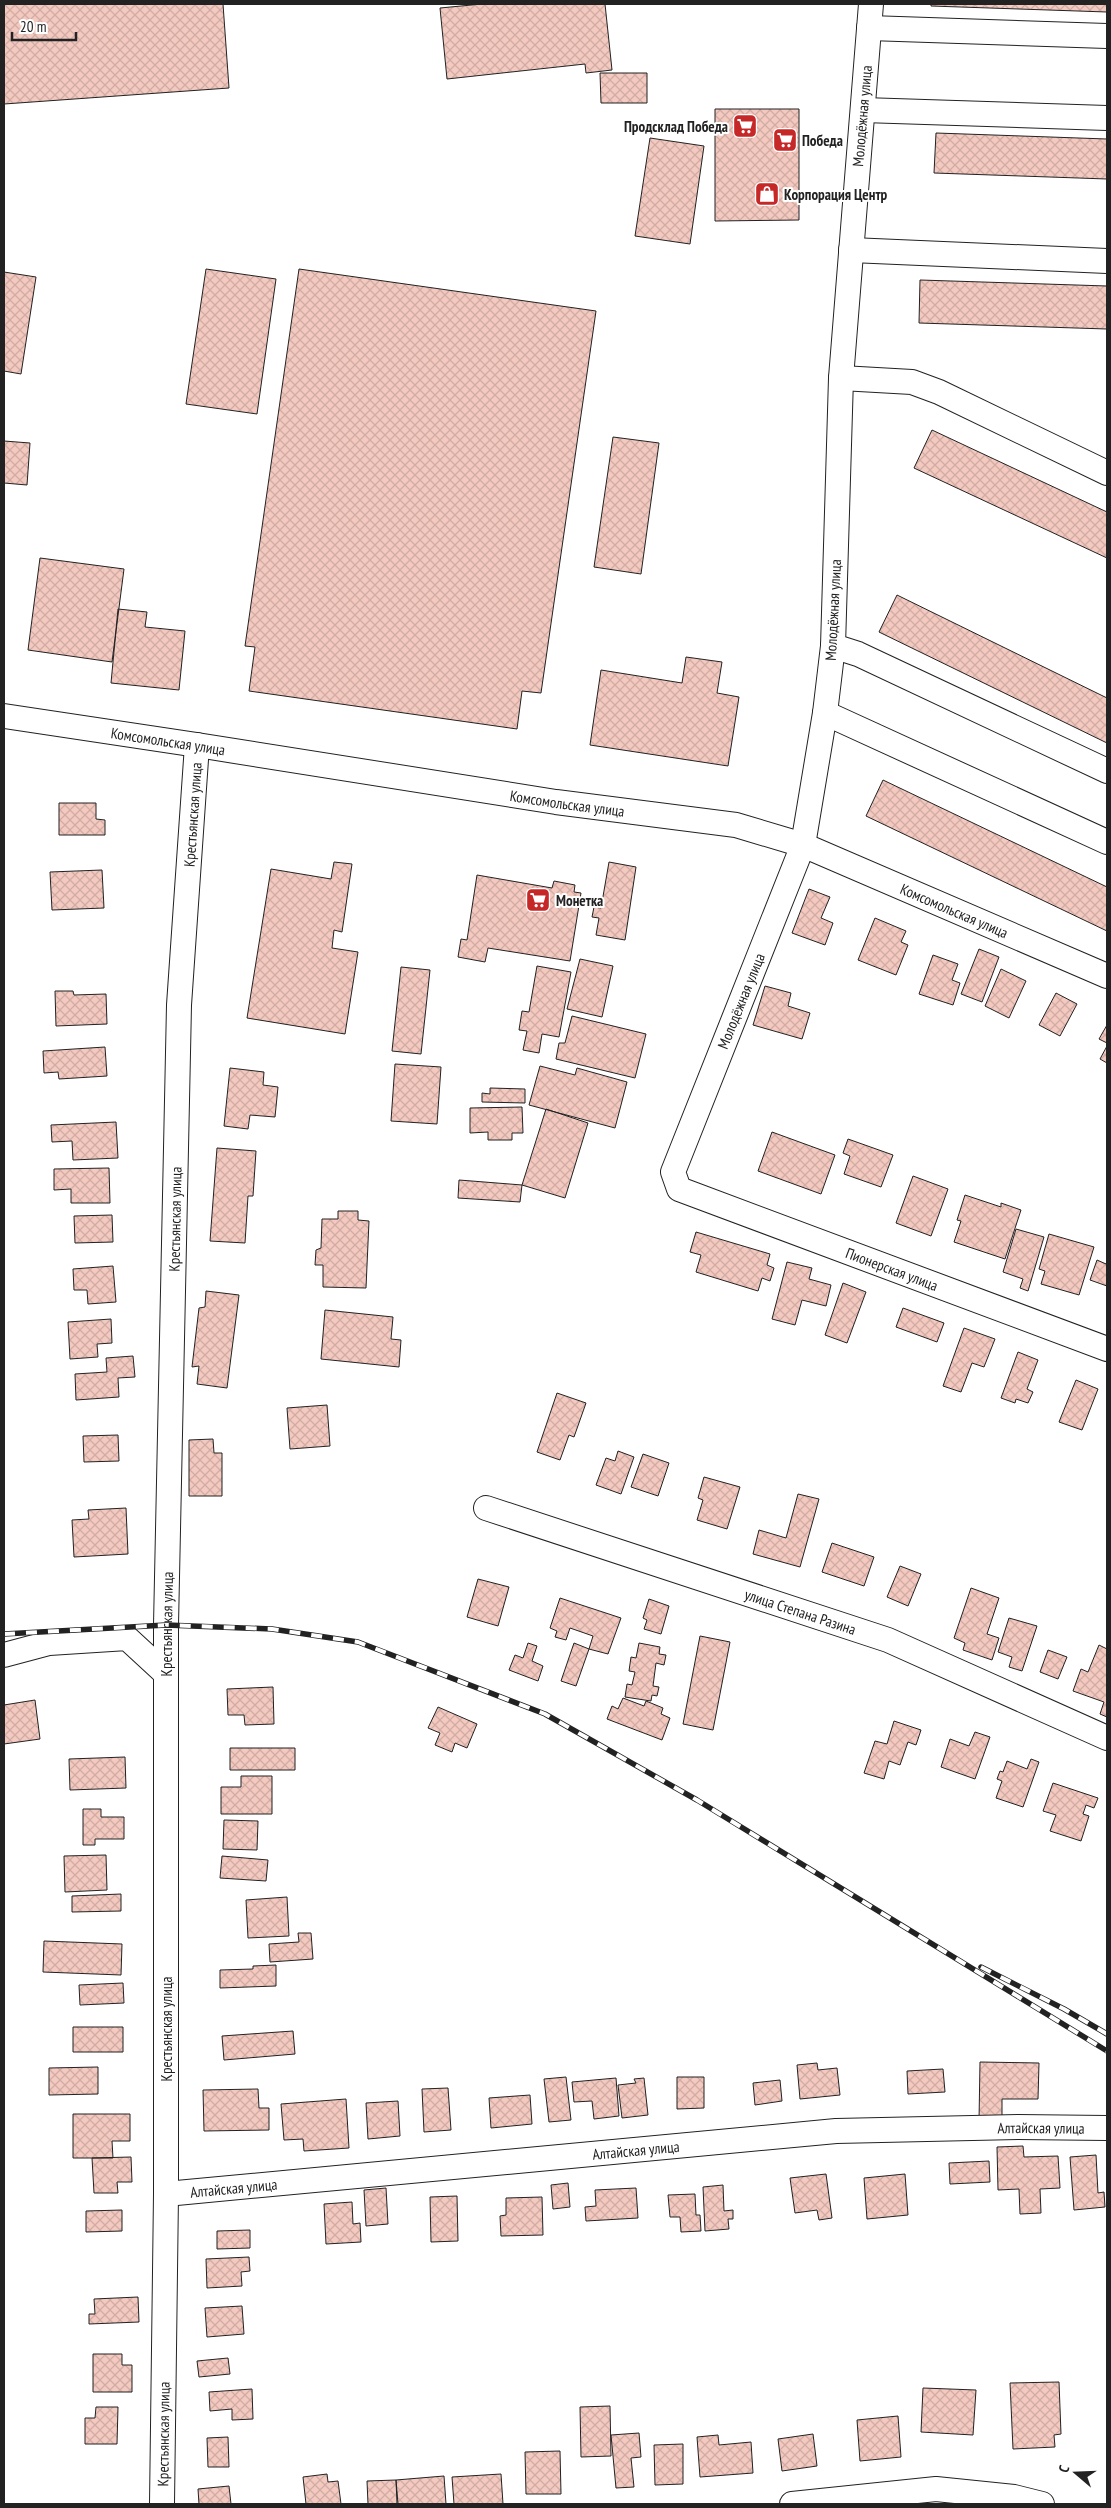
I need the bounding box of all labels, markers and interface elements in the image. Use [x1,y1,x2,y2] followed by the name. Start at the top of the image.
[12,10,76,42] scale bar
[20,17,46,36] text: 20 m
[848,65,876,167] street label: Молодёжная улица
[732,113,758,139] supermarket icon: Продсклад Победа
[624,117,728,136] place label: Продсклад Победа
[772,127,798,153] supermarket icon: Победа
[802,131,843,150] place label: Победа
[754,181,780,207] shop icon: Корпорация Центр
[784,185,888,204] place label: Корпорация Центр
[821,559,845,661] street label: Молодёжная улица
[110,723,227,759] street label: Комсомольская улица
[179,762,205,868] street label: Крестьянская улица
[509,785,626,820] street label: Комсомольская улица
[898,879,1011,942] street label: Комсомольская улица
[525,887,551,913] supermarket icon: Монетка
[556,891,603,910] place label: Монетка
[713,950,769,1052] street label: Молодёжная улица
[164,1166,185,1272] street label: Крестьянская улица
[843,1243,941,1295] street label: Пионерская улица
[157,1571,177,1676] street label: Крестьянская улица
[742,1584,859,1638] street label: улица Степана Разина
[157,1977,176,2081] street label: Крестьянская улица
[997,2117,1085,2137] street label: Алтайская улица
[592,2136,680,2163] street label: Алтайская улица
[189,2174,278,2201] street label: Алтайская улица
[153,2381,173,2487] street label: Крестьянская улица
[1051,2448,1101,2498] north arrow
[1054,2462,1073,2475] text: С

